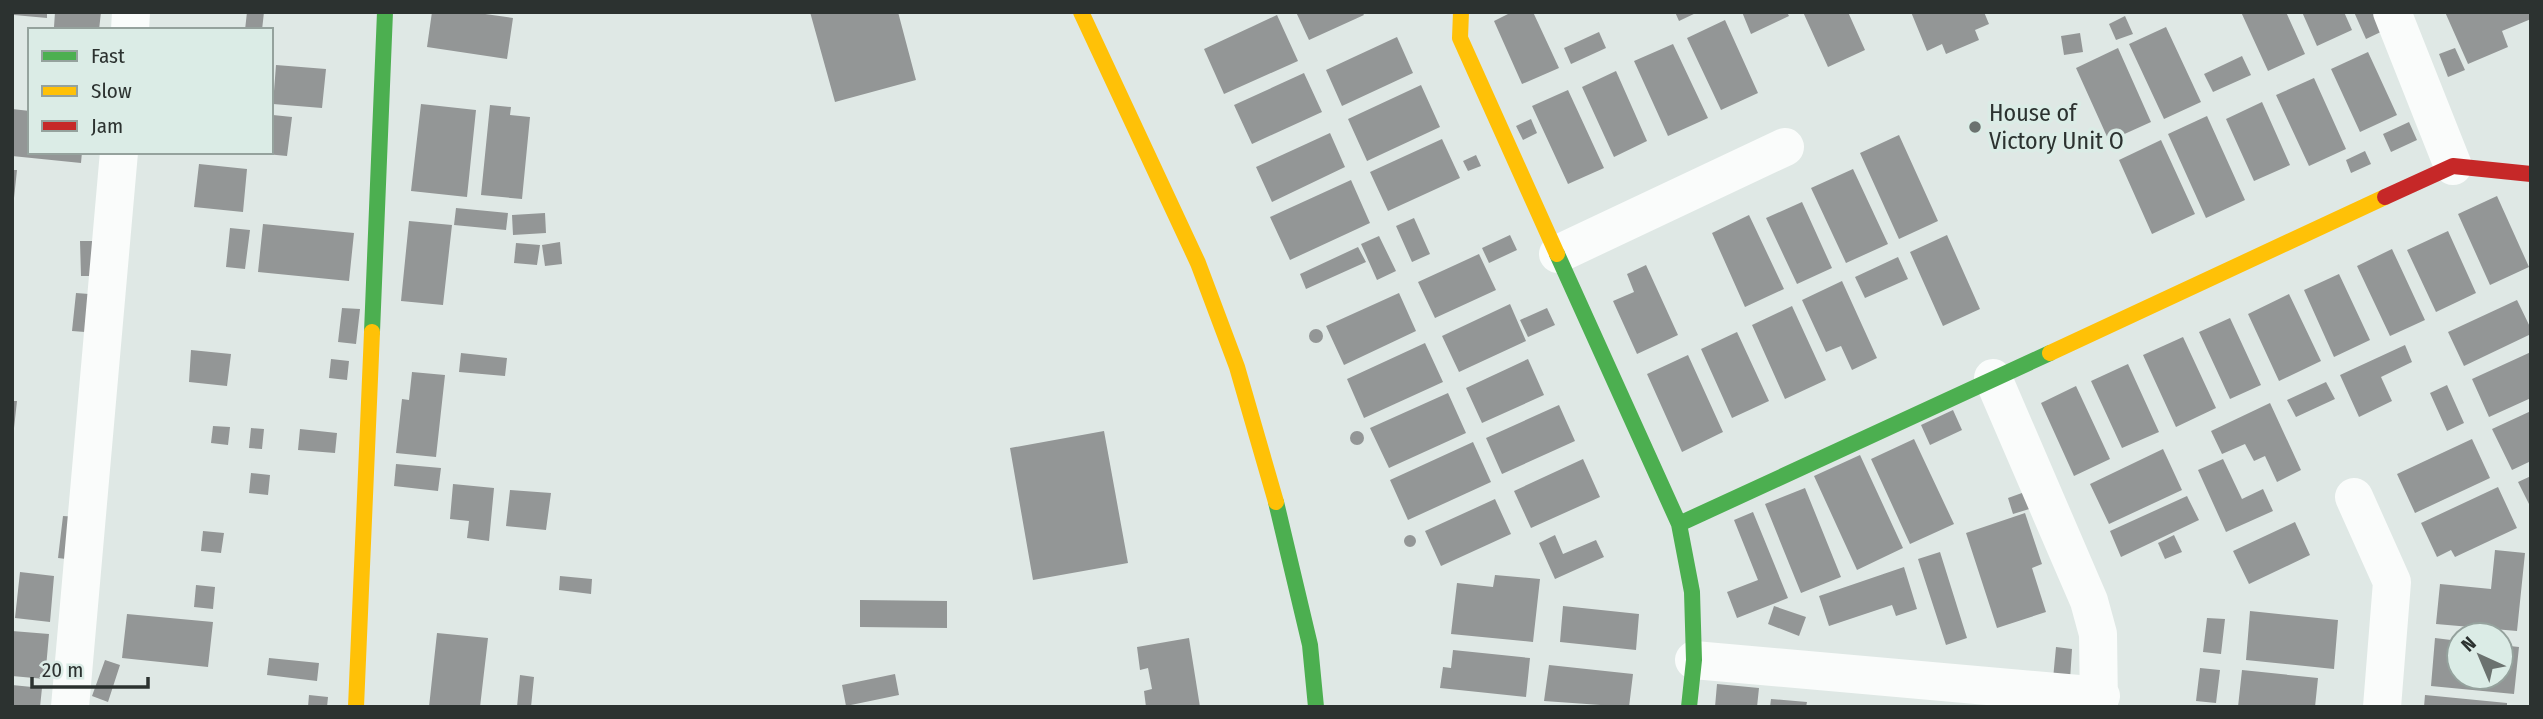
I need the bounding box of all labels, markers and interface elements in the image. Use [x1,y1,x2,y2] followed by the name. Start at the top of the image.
[28,28,273,154] legend
[91,43,125,69] text: Fast
[91,78,132,104] text: Slow
[1989,99,2124,155] place label: House of Victory Unit O
[91,113,123,139] text: Jam
[1967,119,1983,135] marker: House of Victory Unit O
[2445,621,2515,691] north arrow
[2456,632,2481,656] text: N
[32,646,147,690] scale bar
[42,657,83,683] text: 20 m

